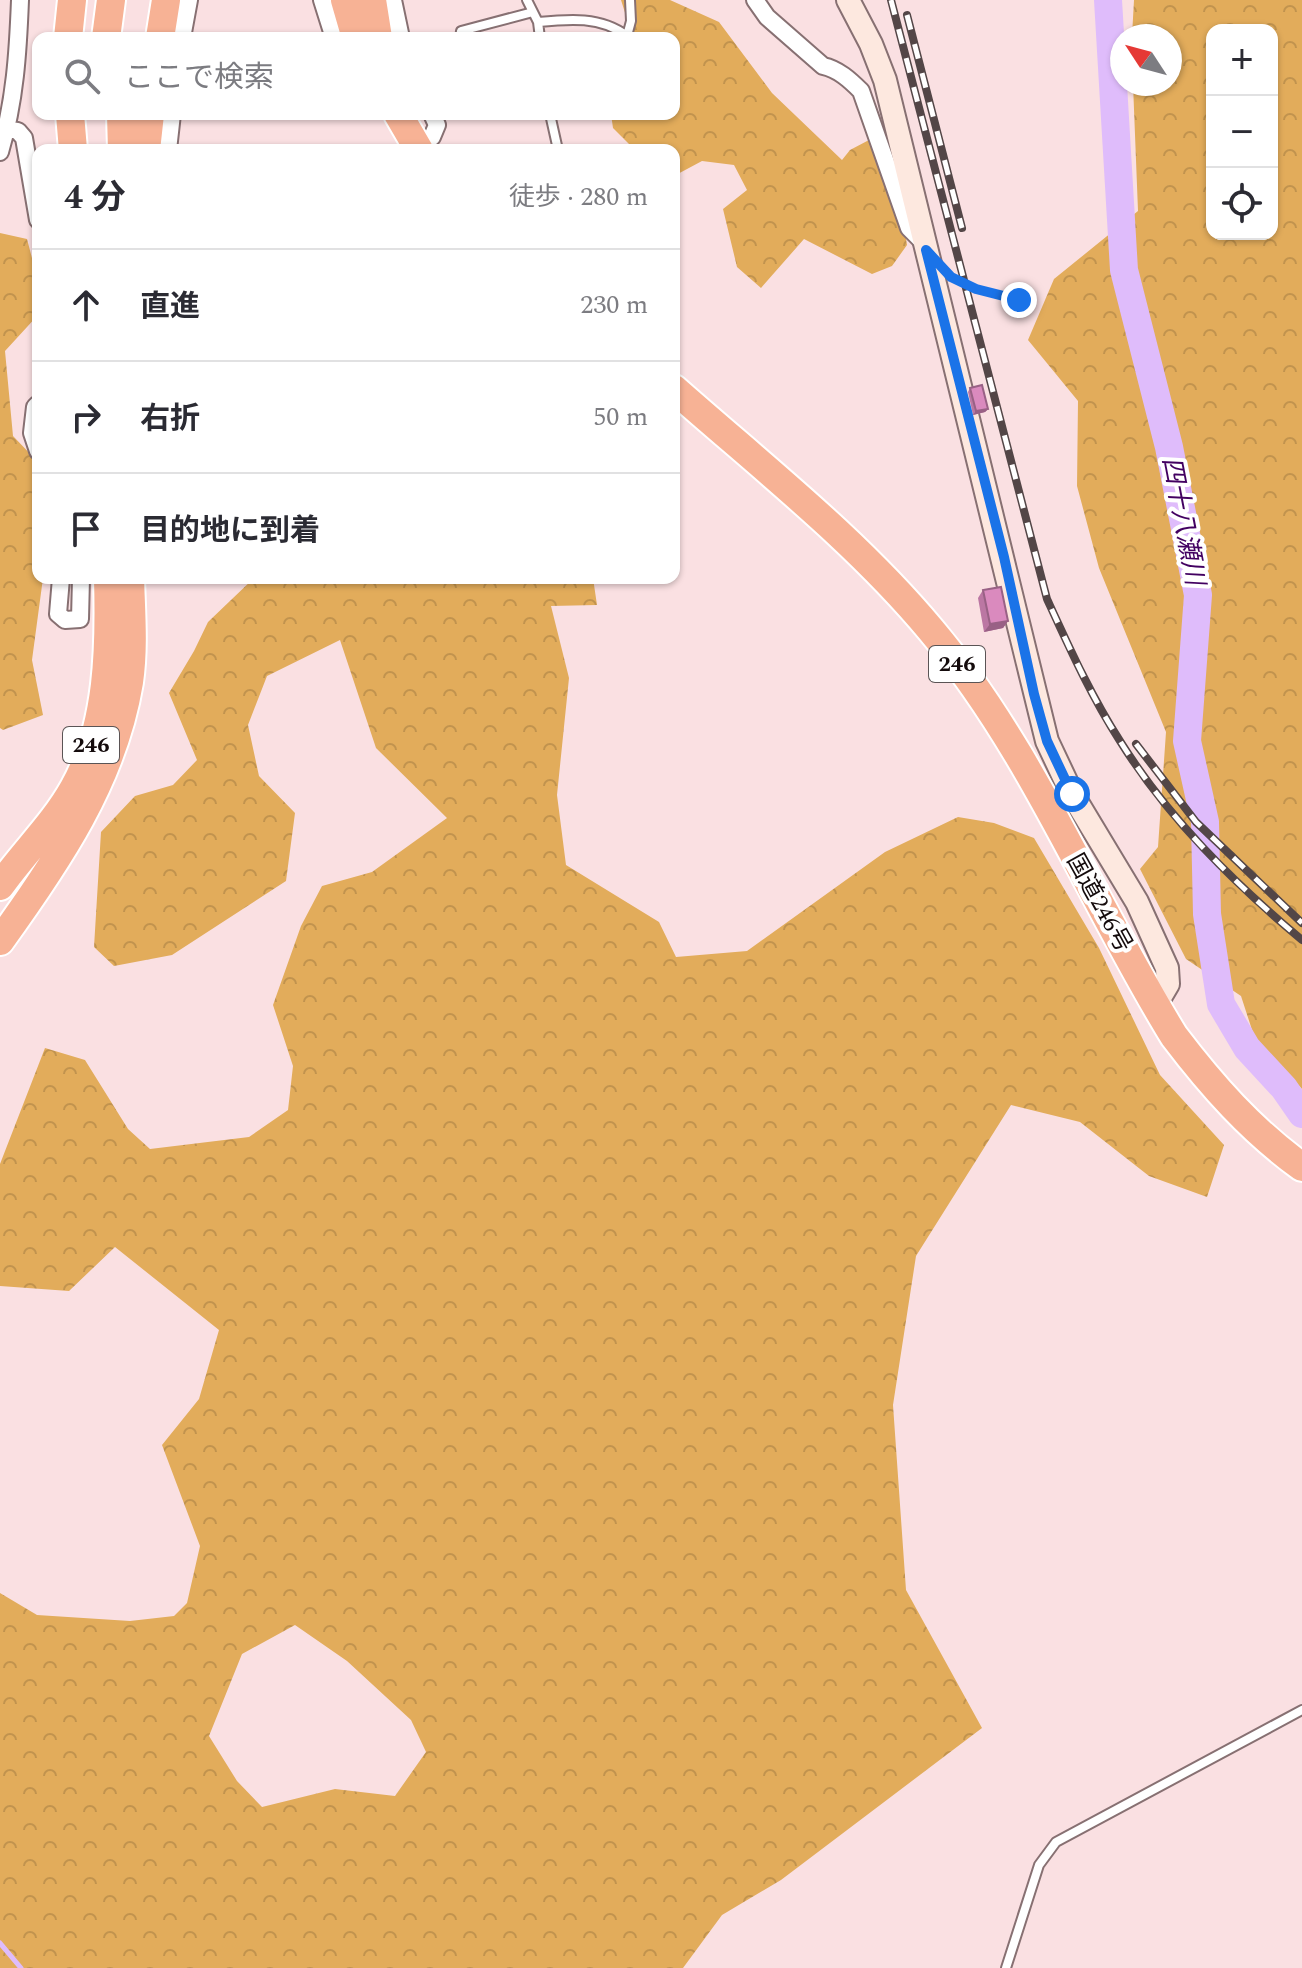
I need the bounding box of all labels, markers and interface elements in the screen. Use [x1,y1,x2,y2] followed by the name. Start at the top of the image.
[1110,24,1182,96] north arrow
[1206,24,1278,240] map controls
[1206,24,1278,96] button: +
[32,32,680,120] search box
[60,54,104,98] icon: search
[124,55,274,101] text: ここで検索
[1206,96,1278,168] button: −
[1206,168,1278,240] button: locate
[64,172,126,224] text: 4 分
[509,177,648,217] text: 徒歩 · 280 m
[1001,282,1037,318] route end
[64,283,108,327] icon: ahead
[140,284,200,330] text: 直進
[580,285,648,325] text: 230 m
[64,395,108,439] icon: right
[140,396,200,442] text: 右折
[593,397,648,437] text: 50 m
[1151,453,1216,592] water label: 四十八瀬川
[64,507,108,551] icon: arrive
[140,508,320,554] text: 目的地に到着
[929,646,985,682] road number: 246
[63,727,119,763] road number: 246
[1054,776,1090,812] route start
[1057,847,1141,959] street label: 国道246号

